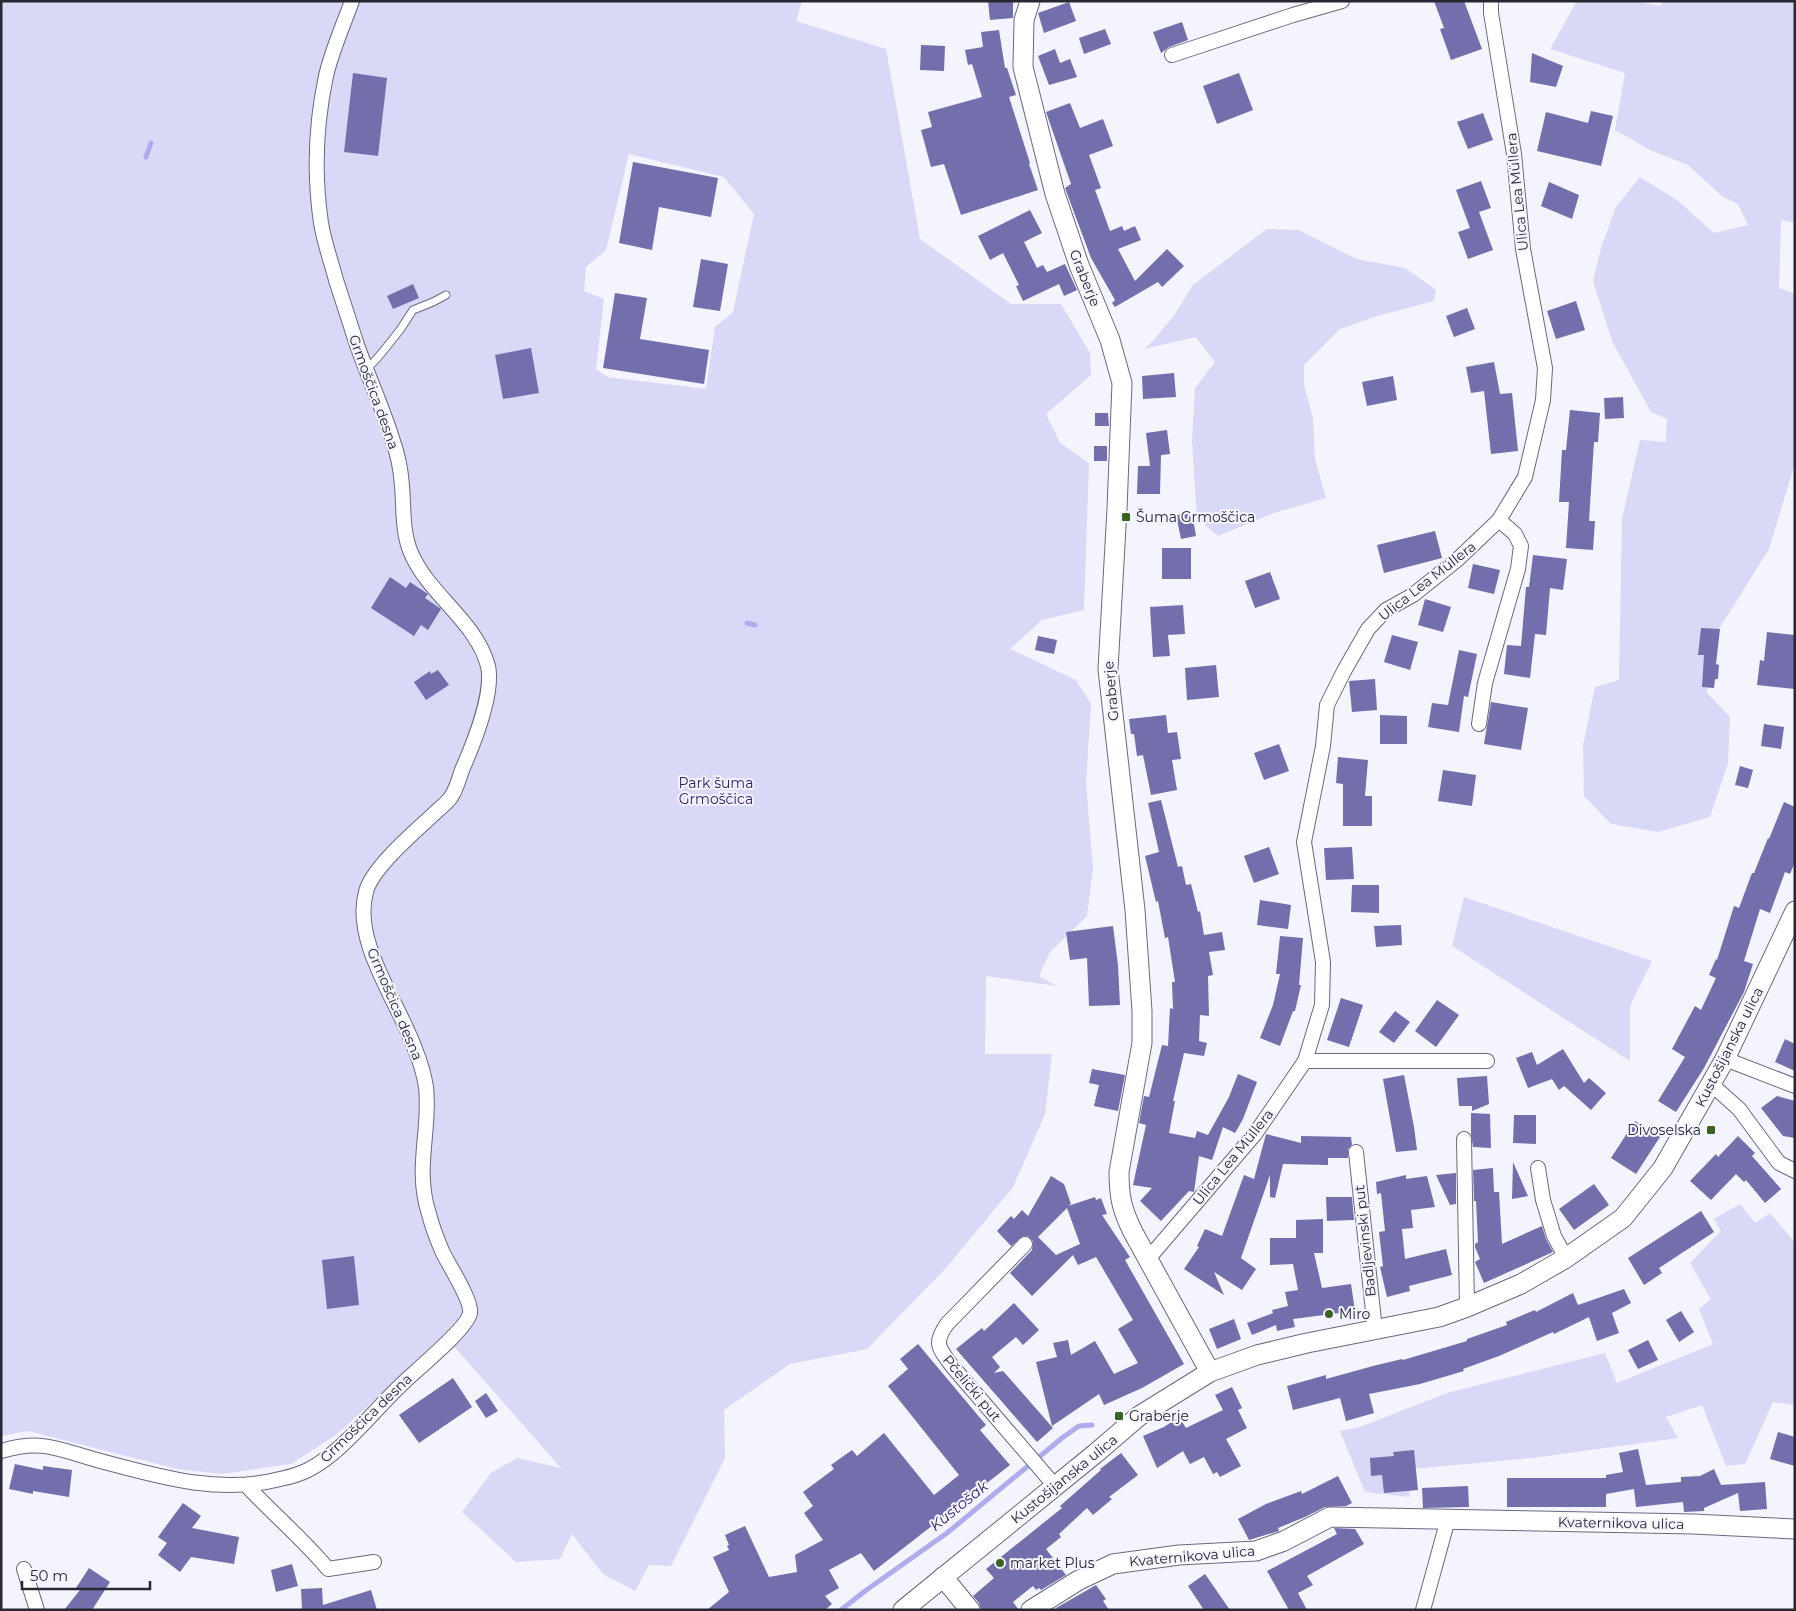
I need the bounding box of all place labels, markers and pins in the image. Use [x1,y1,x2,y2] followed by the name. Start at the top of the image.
[1136,508,1255,526] place label: Šuma Grmoščica
[1120,511,1132,523] marker: Šuma Grmoščica
[1627,1121,1701,1139] place label: Divoselska
[1705,1124,1717,1136] marker: Divoselska
[1339,1305,1371,1323] place label: Miro
[1323,1308,1335,1320] marker: Miro
[1129,1407,1189,1425] place label: Graberje
[1113,1410,1125,1422] marker: Graberje
[1010,1554,1095,1572] place label: market Plus
[994,1557,1006,1569] marker: market Plus

